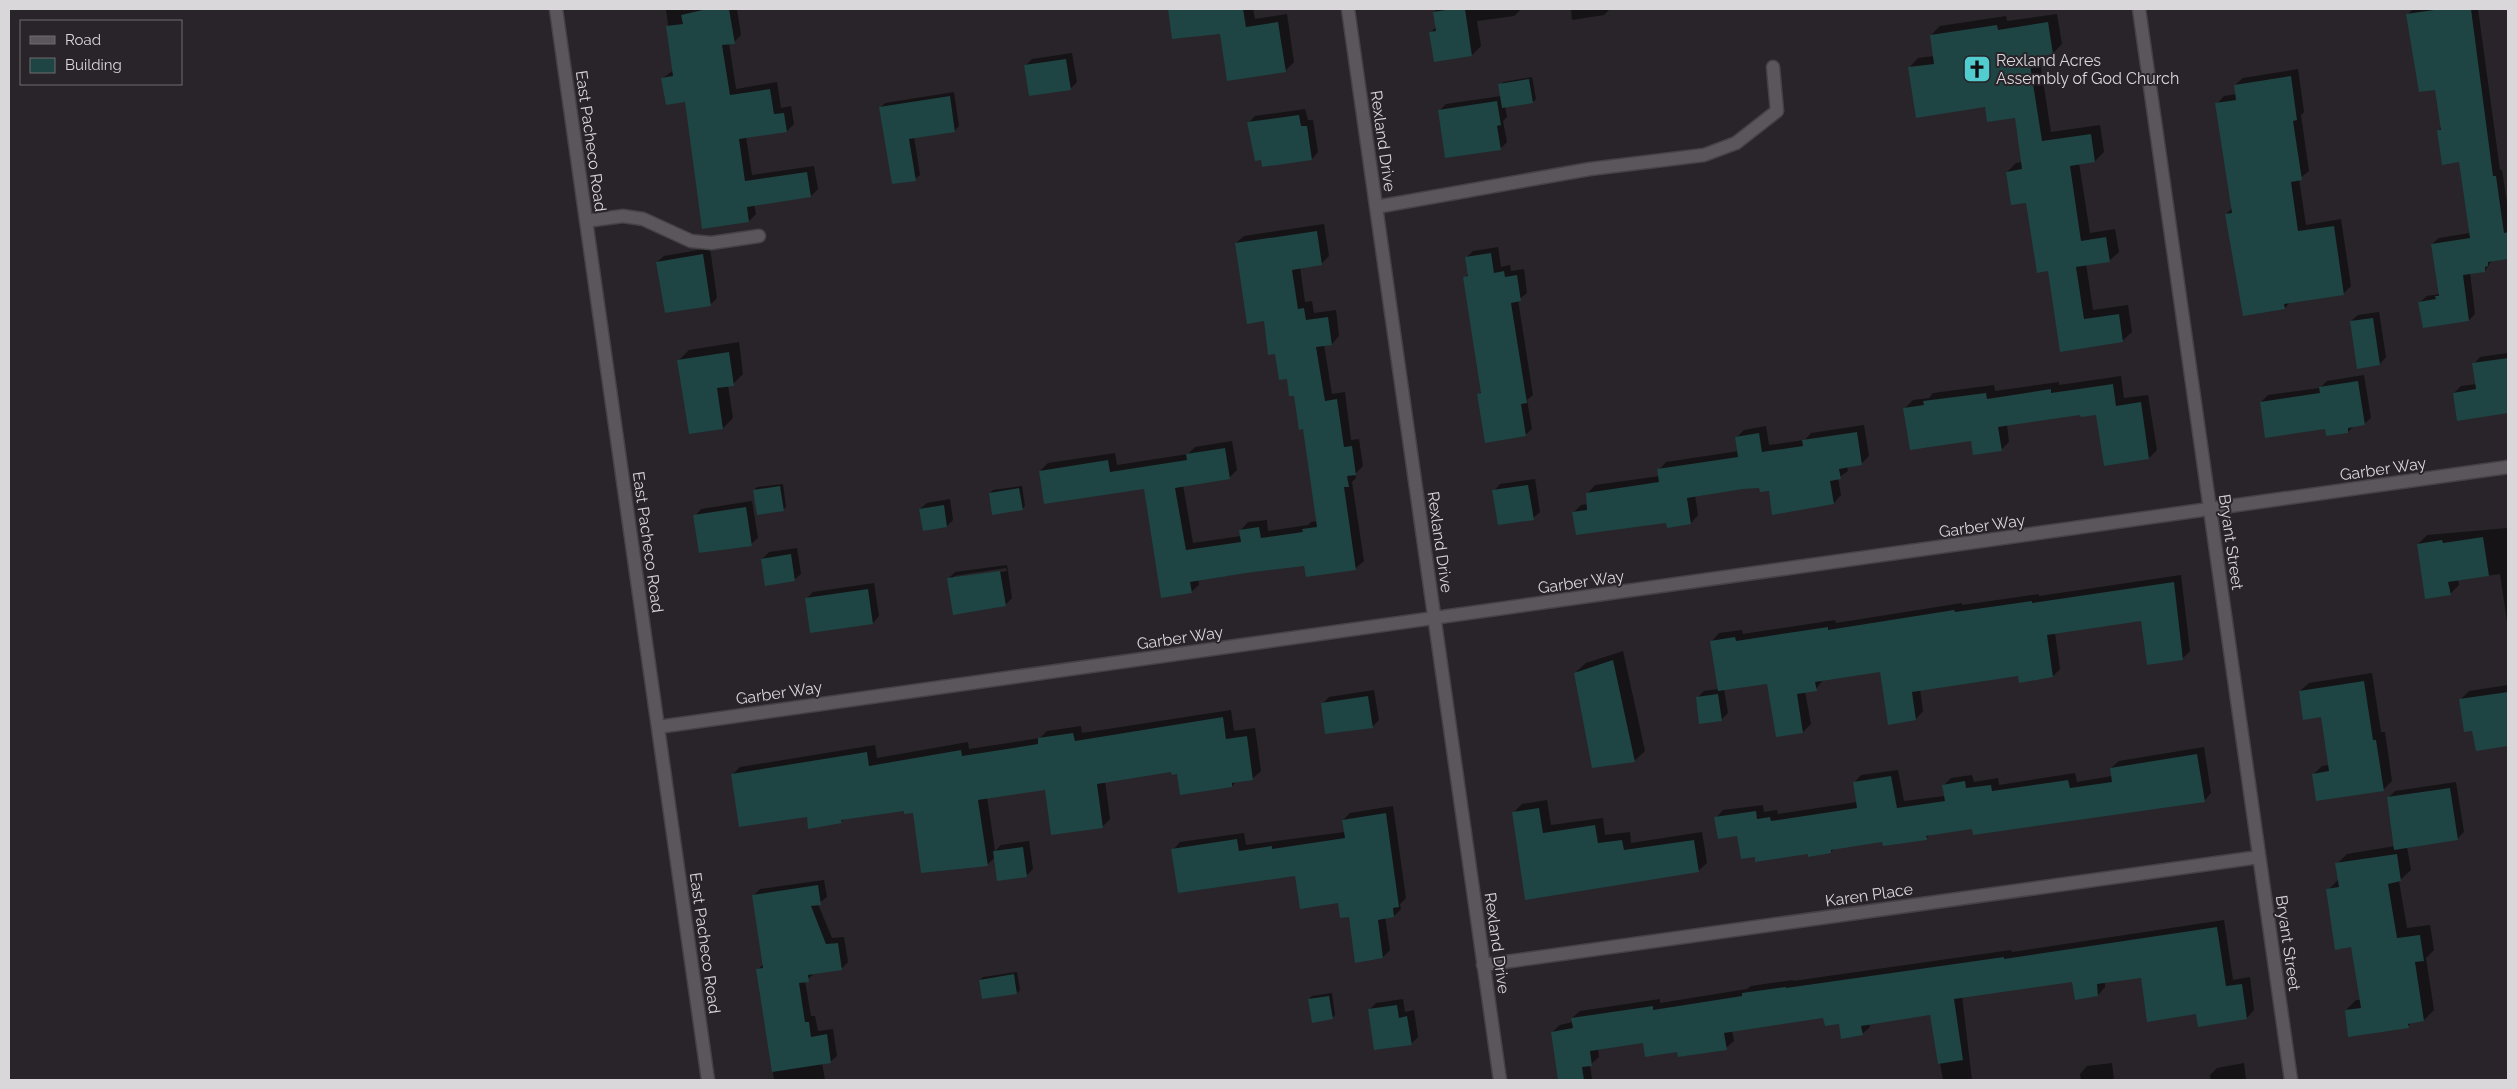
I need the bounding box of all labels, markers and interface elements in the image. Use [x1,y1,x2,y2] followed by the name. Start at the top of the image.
[20,20,182,85] legend
[65,31,101,49] text: Road
[1996,51,2179,88] place label: Rexland Acres Assembly of God Church
[1962,54,1992,84] church icon: Rexland Acres Assembly of God Church
[65,56,122,74] text: Building
[572,69,610,213] street label: East Pacheco Road
[1366,89,1400,193] street label: Rexland Drive
[2339,454,2428,484] street label: Garber Way
[629,470,667,614] street label: East Pacheco Road
[1423,490,1457,594] street label: Rexland Drive
[2215,493,2247,592] street label: Bryant Street
[1938,511,2027,541] street label: Garber Way
[1537,567,1626,597] street label: Garber Way
[1136,623,1225,653] street label: Garber Way
[735,678,824,708] street label: Garber Way
[686,871,724,1015] street label: East Pacheco Road
[1824,879,1914,911] street label: Karen Place
[1480,891,1514,995] street label: Rexland Drive
[2272,894,2304,993] street label: Bryant Street

